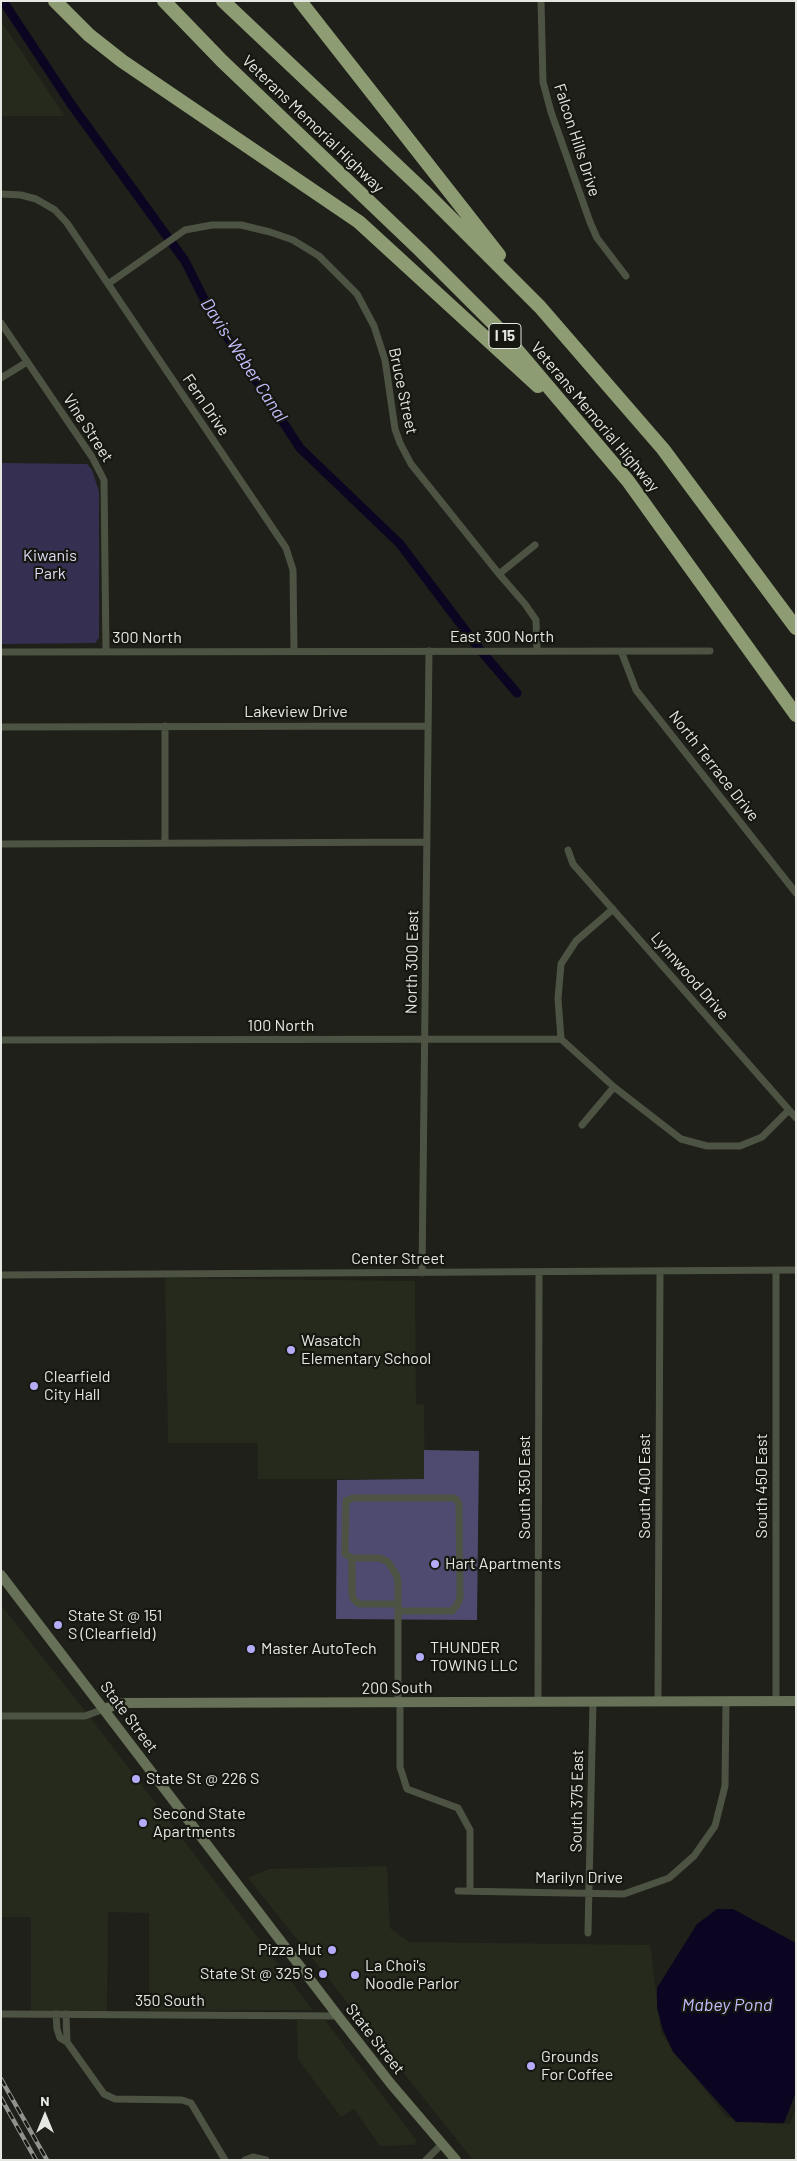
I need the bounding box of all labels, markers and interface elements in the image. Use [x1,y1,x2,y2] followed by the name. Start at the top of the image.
[238,51,388,197] street label: Veterans Memorial Highway
[550,81,604,199] street label: Falcon Hills Drive
[196,294,292,426] water label: Davis-Weber Canal
[489,324,521,348] road number: I 15
[527,338,663,496] street label: Veterans Memorial Highway
[384,346,422,436] street label: Bruce Street
[178,371,234,439] street label: Fern Drive
[59,390,117,466] street label: Vine Street
[23,546,77,584] park label: Kiwanis Park
[450,627,554,647] street label: East 300 North
[112,628,182,648] street label: 300 North
[244,702,348,722] street label: Lakeview Drive
[665,707,763,825] street label: North Terrace Drive
[401,910,423,1014] street label: North 300 East
[647,928,733,1024] street label: Lynnwood Drive
[248,1016,314,1036] street label: 100 North
[351,1249,445,1269] street label: Center Street
[301,1331,431,1369] place label: Wasatch Elementary School
[285,1344,297,1356] marker: Wasatch Elementary School
[44,1367,111,1405] place label: Clearfield City Hall
[28,1380,40,1392] marker: Clearfield City Hall
[635,1433,655,1539] street label: South 400 East
[752,1434,772,1538] street label: South 450 East
[515,1435,535,1539] street label: South 350 East
[445,1554,561,1574] place label: Hart Apartments
[429,1558,441,1570] marker: Hart Apartments
[68,1606,162,1644] place label: State St @ 151 S (Clearfield)
[52,1619,64,1631] marker: State St @ 151 S (Clearfield)
[430,1638,518,1676] place label: THUNDER TOWING LLC
[261,1639,377,1659] place label: Master AutoTech
[245,1643,257,1655] marker: Master AutoTech
[414,1651,426,1663] marker: THUNDER TOWING LLC
[96,1678,162,1756] street label: State Street
[361,1678,433,1698] street label: 200 South
[567,1749,587,1853] street label: South 375 East
[146,1769,259,1789] place label: State St @ 226 S
[130,1773,142,1785] marker: State St @ 226 S
[153,1804,246,1842] place label: Second State Apartments
[137,1817,149,1829] marker: Second State Apartments
[535,1868,623,1888] street label: Marilyn Drive
[258,1940,322,1960] place label: Pizza Hut
[326,1944,338,1956] marker: Pizza Hut
[365,1956,459,1994] place label: La Choi's Noodle Parlor
[200,1964,313,1984] place label: State St @ 325 S
[317,1968,329,1980] marker: State St @ 325 S
[349,1969,361,1981] marker: La Choi's Noodle Parlor
[135,1991,205,2011] street label: 350 South
[682,1994,772,2016] water label: Mabey Pond
[341,2000,409,2078] street label: State Street
[541,2047,613,2085] place label: Grounds For Coffee
[525,2060,537,2072] marker: Grounds For Coffee
[20,2091,70,2141] north arrow
[40,2092,50,2109] text: N

